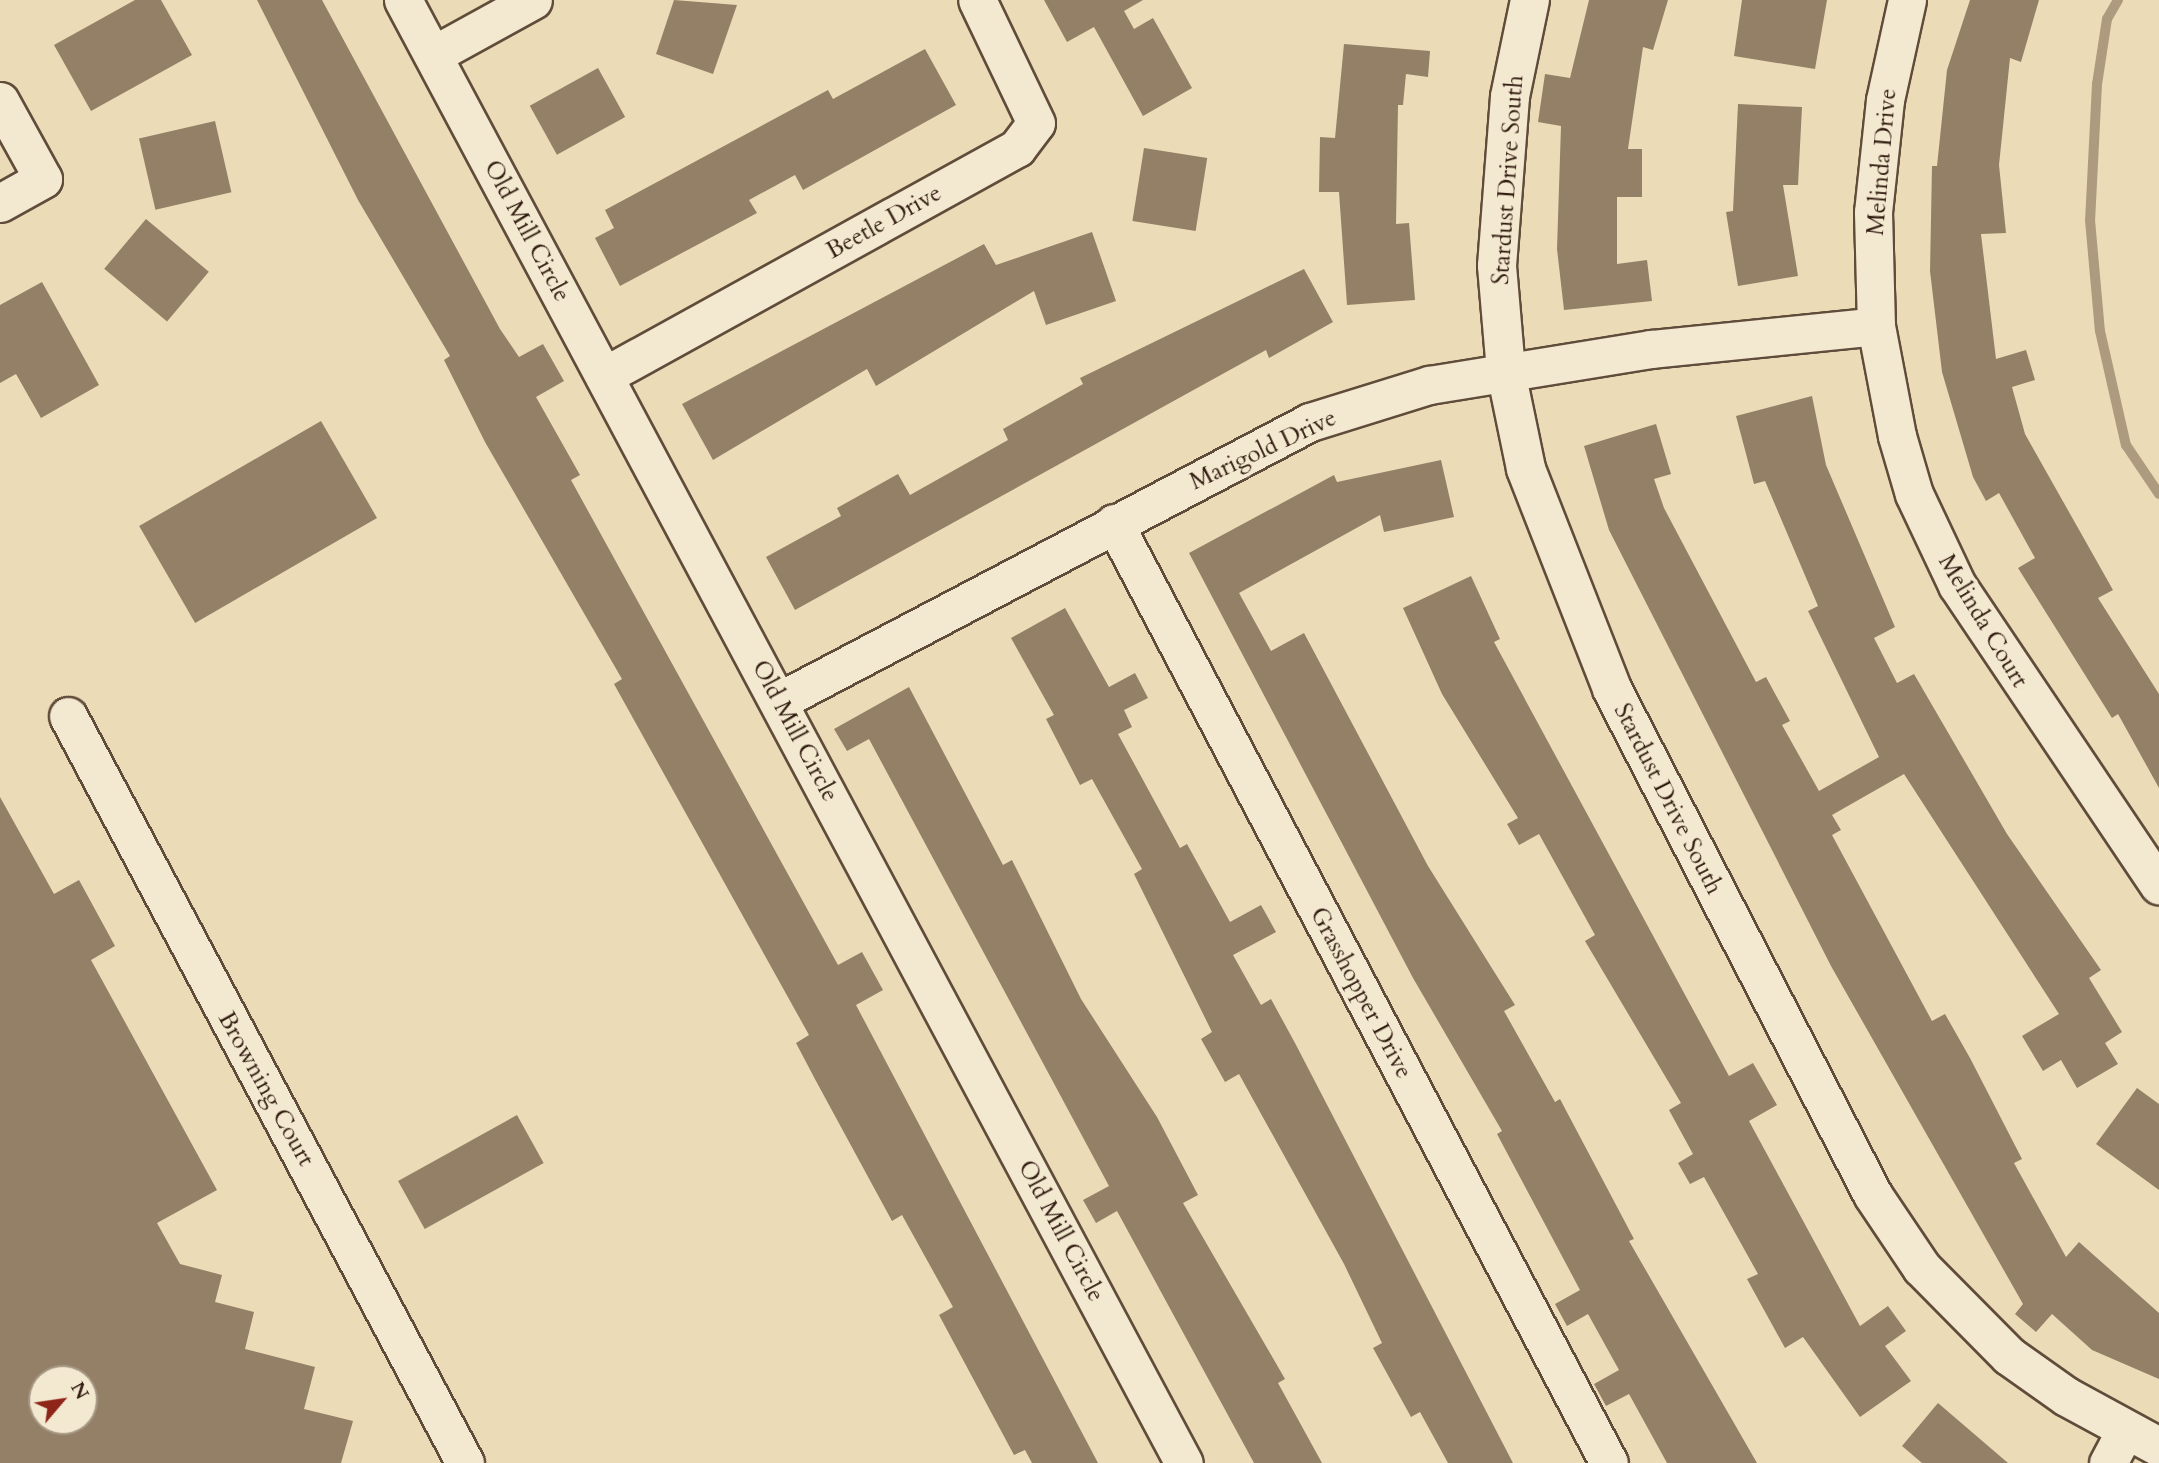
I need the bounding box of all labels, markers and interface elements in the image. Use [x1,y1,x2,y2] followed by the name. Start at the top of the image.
[1486,74,1530,286] street label: Stardust Drive South
[1861,87,1903,237] street label: Melinda Drive
[478,155,576,307] street label: Old Mill Circle
[821,179,947,265] street label: Beetle Drive
[1185,404,1341,496] street label: Marigold Drive
[1932,549,2034,693] street label: Melinda Court
[746,655,844,807] street label: Old Mill Circle
[1607,699,1729,899] street label: Stardust Drive South
[1304,902,1418,1084] street label: Grasshopper Drive
[212,1007,320,1171] street label: Browning Court
[1012,1155,1110,1307] street label: Old Mill Circle
[28,1365,98,1435] north arrow
[64,1377,95,1404] text: N

